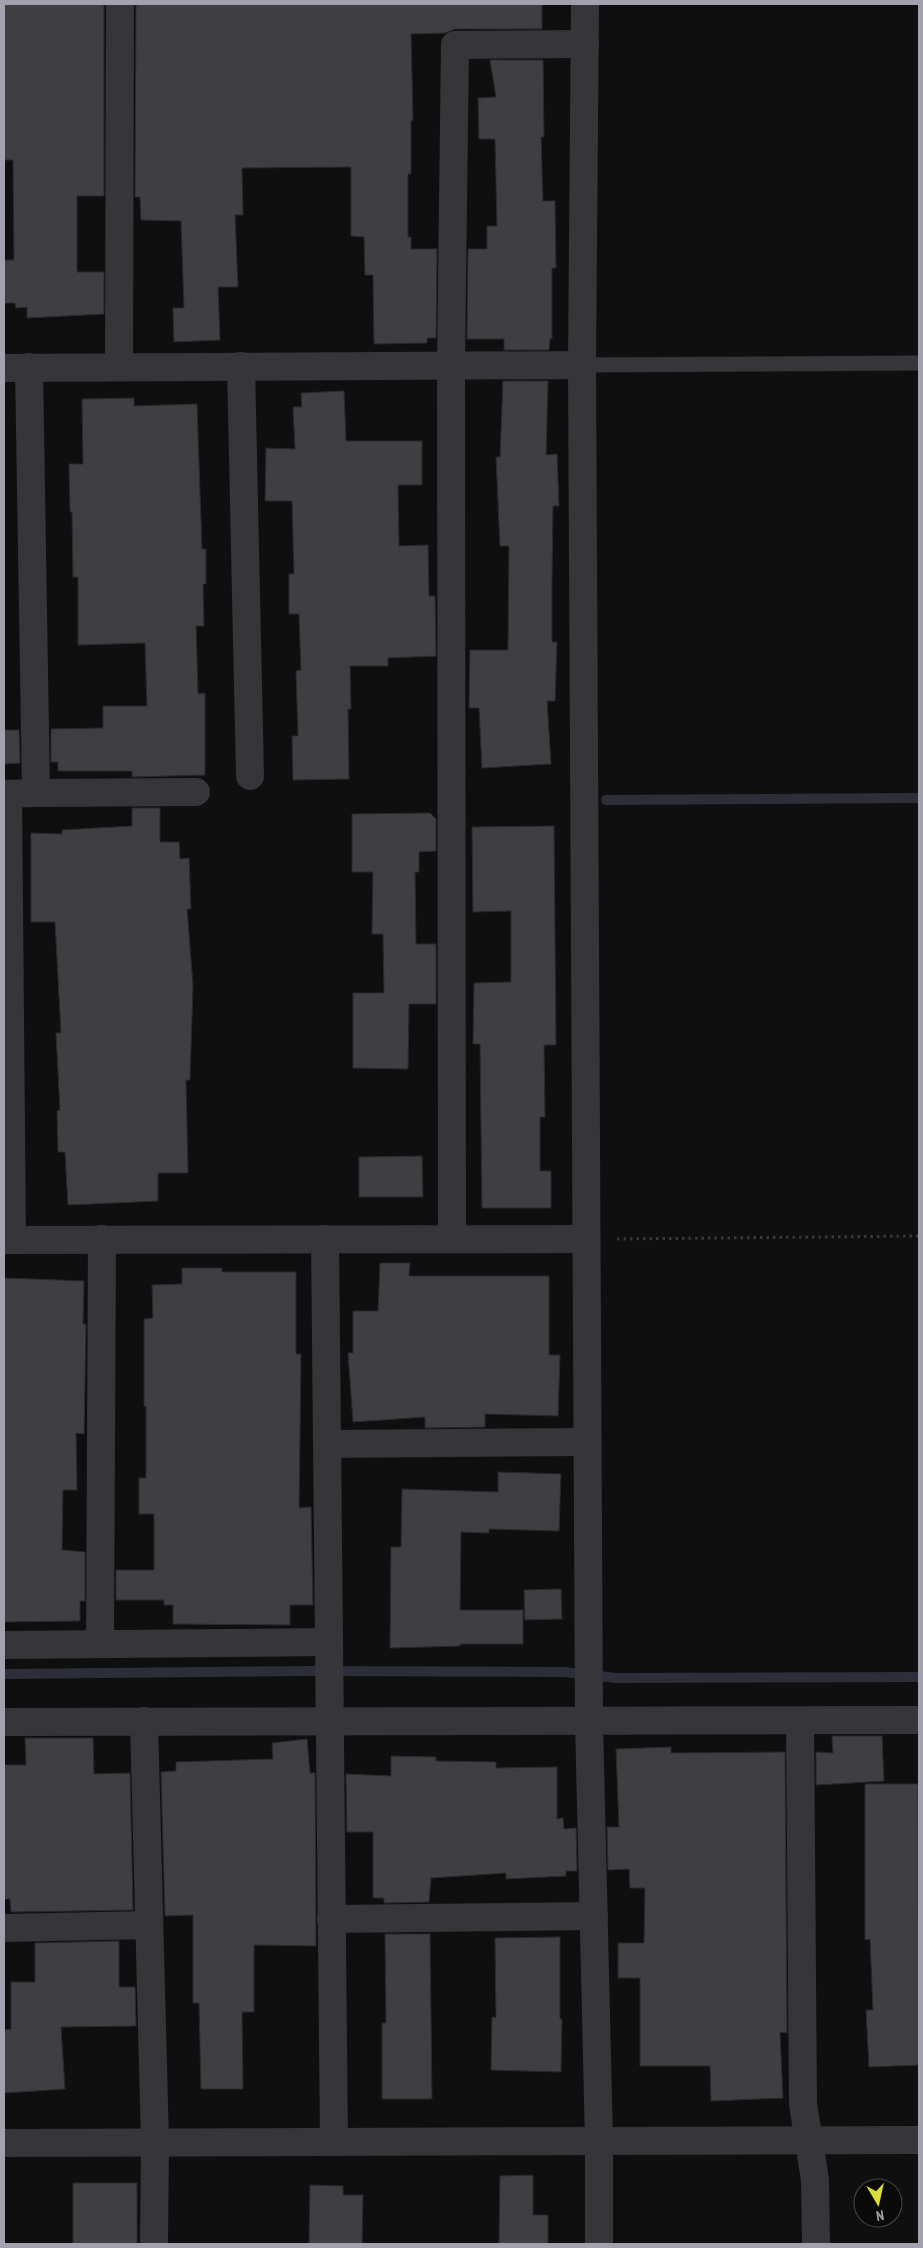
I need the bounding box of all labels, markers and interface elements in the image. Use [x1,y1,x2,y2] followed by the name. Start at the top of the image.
[853,2178,903,2228] north arrow
[875,2206,885,2225] text: N

